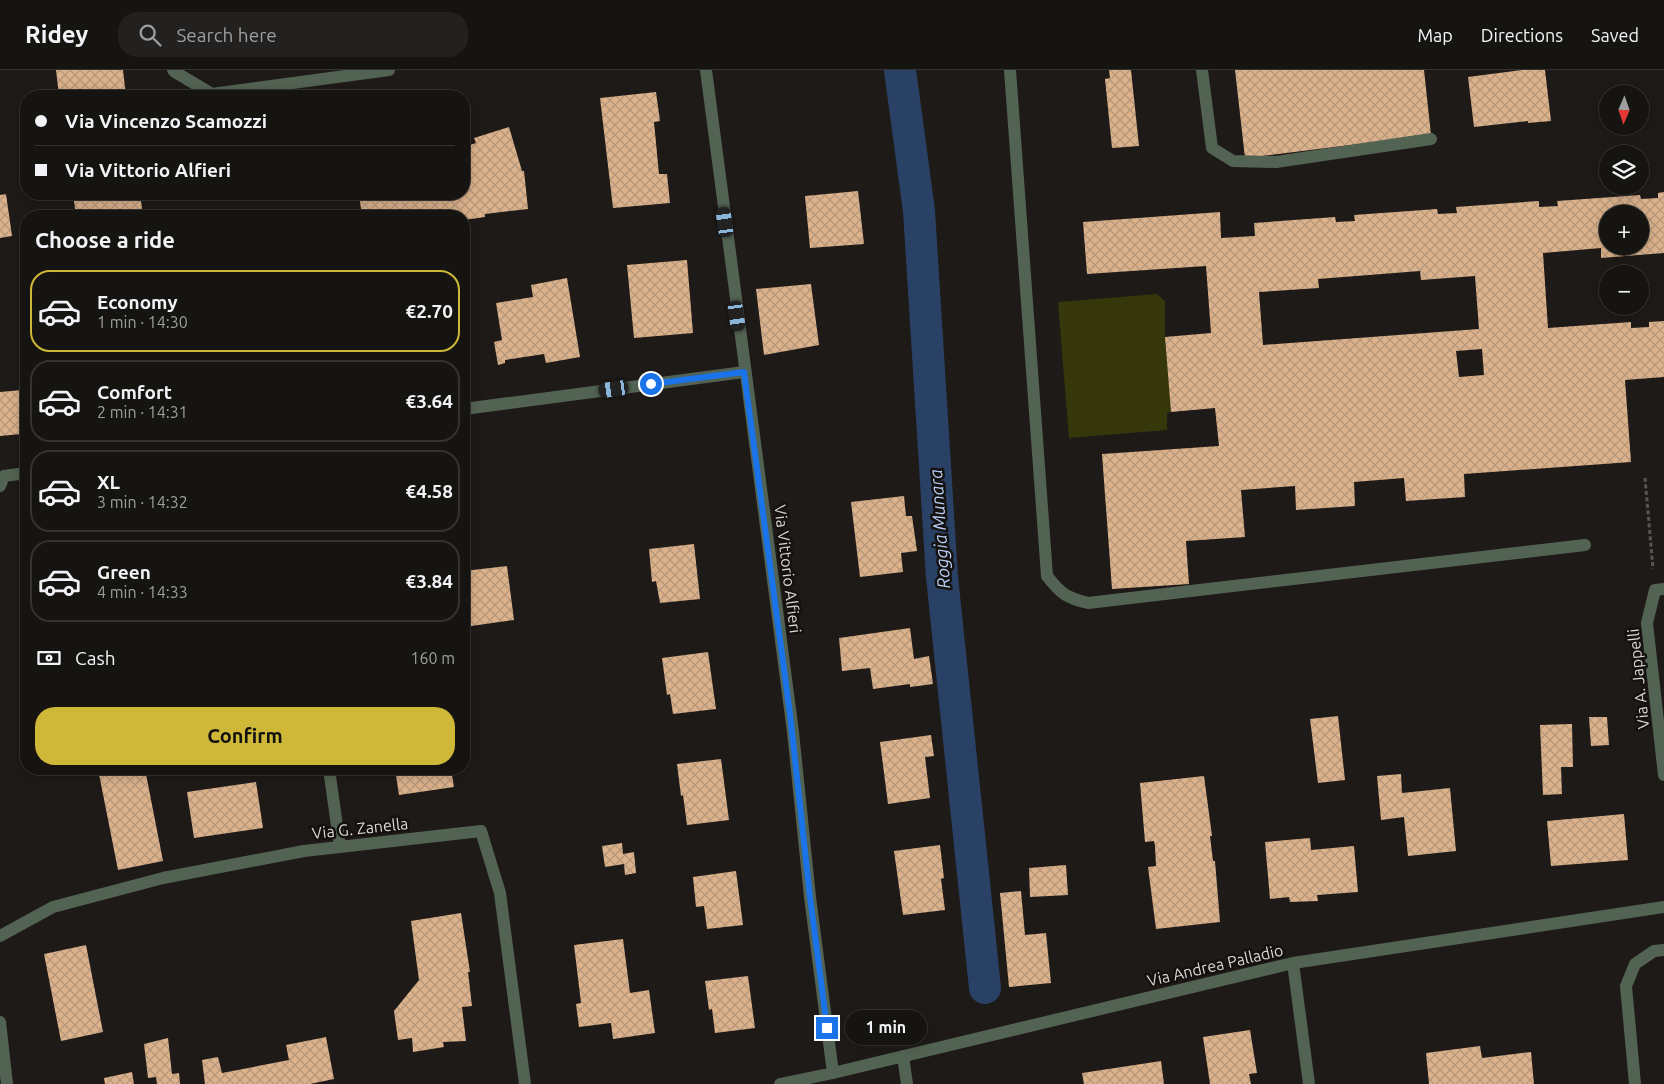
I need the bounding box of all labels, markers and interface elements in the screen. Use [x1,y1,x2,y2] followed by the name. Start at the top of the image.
[118,12,468,57] search box
[25,21,88,48] text: Ridey
[136,21,164,49] icon: search
[176,24,277,46] text: Search here
[1417,25,1453,45] text: Map
[1481,25,1563,45] text: Directions
[1591,25,1639,45] text: Saved
[1599,85,1649,135] north arrow
[1599,85,1649,315] map controls
[65,110,267,132] text: Via Vincenzo Scamozzi
[1599,145,1649,195] button: layers
[65,159,231,181] text: Via Vittorio Alfieri
[1599,205,1649,255] button: +
[715,206,734,238] car
[35,227,175,252] text: Choose a ride
[1599,265,1649,315] button: −
[37,289,82,334] icon: car
[97,291,178,313] text: Economy
[405,300,453,322] text: €2.70
[727,300,746,332] car
[97,313,188,331] text: 1 min · 14:30
[640,373,662,395] route start
[37,379,82,424] icon: car
[598,379,629,399] car
[97,381,172,403] text: Comfort
[405,390,453,412] text: €3.64
[97,403,188,421] text: 2 min · 14:31
[925,468,953,589] water label: Roggia Munara
[37,469,82,514] icon: car
[97,471,120,493] text: XL
[405,480,453,502] text: €4.58
[97,493,188,511] text: 3 min · 14:32
[771,504,805,634] street label: Via Vittorio Alfieri
[37,559,82,604] icon: car
[97,561,151,583] text: Green
[405,570,453,592] text: €3.84
[97,583,188,601] text: 4 min · 14:33
[1624,628,1652,730] street label: Via A. Jappelli
[35,644,63,672] icon: cash
[75,647,116,669] text: Cash
[410,649,455,667] text: 160 m
[35,707,455,765] button: Confirm
[311,814,409,842] street label: Via G. Zanella
[1145,941,1285,989] street label: Via Andrea Palladio
[844,1010,927,1046] callout: 1 min
[816,1017,838,1039] route end
[866,1018,906,1036] text: 1 min

